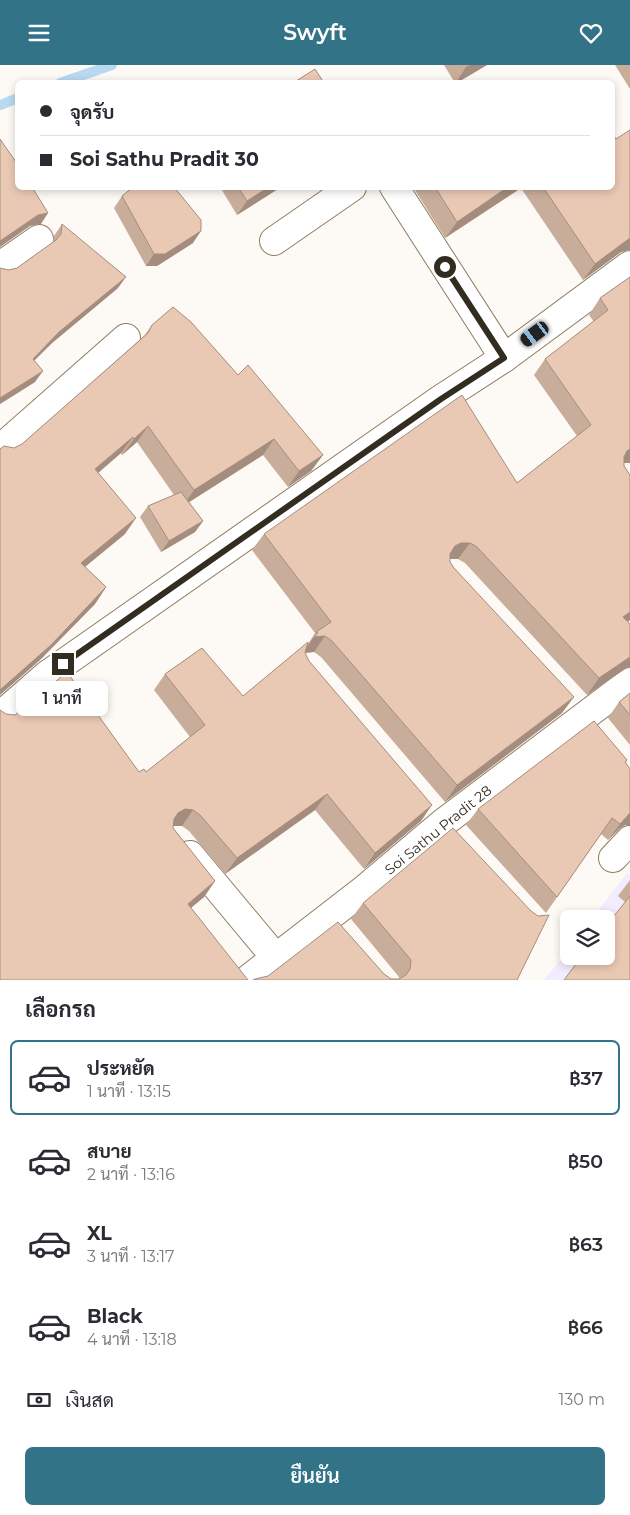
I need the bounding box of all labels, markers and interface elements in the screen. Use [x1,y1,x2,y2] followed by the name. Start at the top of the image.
[25,19,53,47] icon: menu
[283,19,347,46] text: Swyft
[577,19,605,47] icon: heart
[70,101,114,124] text: จุดรับ
[70,148,259,171] text: Soi Sathu Pradit 30
[434,256,456,278] route start
[518,319,551,349] car
[52,653,74,675] route end
[17,681,109,717] callout: 1 นาที
[42,689,82,708] text: 1 นาที
[381,781,495,879] street label: Soi Sathu Pradit 28
[560,910,615,965] map controls
[560,910,615,965] button: layers
[25,996,96,1023] text: เลือกรถ
[27,1055,72,1100] icon: car
[87,1057,155,1080] text: ประหยัด
[569,1067,603,1090] text: ฿37
[87,1082,171,1101] text: 1 นาที · 13:15
[27,1138,72,1183] icon: car
[87,1140,132,1163] text: สบาย
[568,1150,603,1173] text: ฿50
[87,1165,175,1184] text: 2 นาที · 13:16
[27,1221,72,1266] icon: car
[87,1222,112,1245] text: XL
[569,1233,603,1256] text: ฿63
[87,1247,175,1266] text: 3 นาที · 13:17
[27,1304,72,1349] icon: car
[87,1305,143,1328] text: Black
[568,1316,603,1339] text: ฿66
[87,1330,177,1349] text: 4 นาที · 13:18
[25,1386,53,1414] icon: cash
[65,1389,114,1412] text: เงินสด
[558,1390,605,1409] text: 130 m
[25,1447,605,1505] button: ยืนยัน

